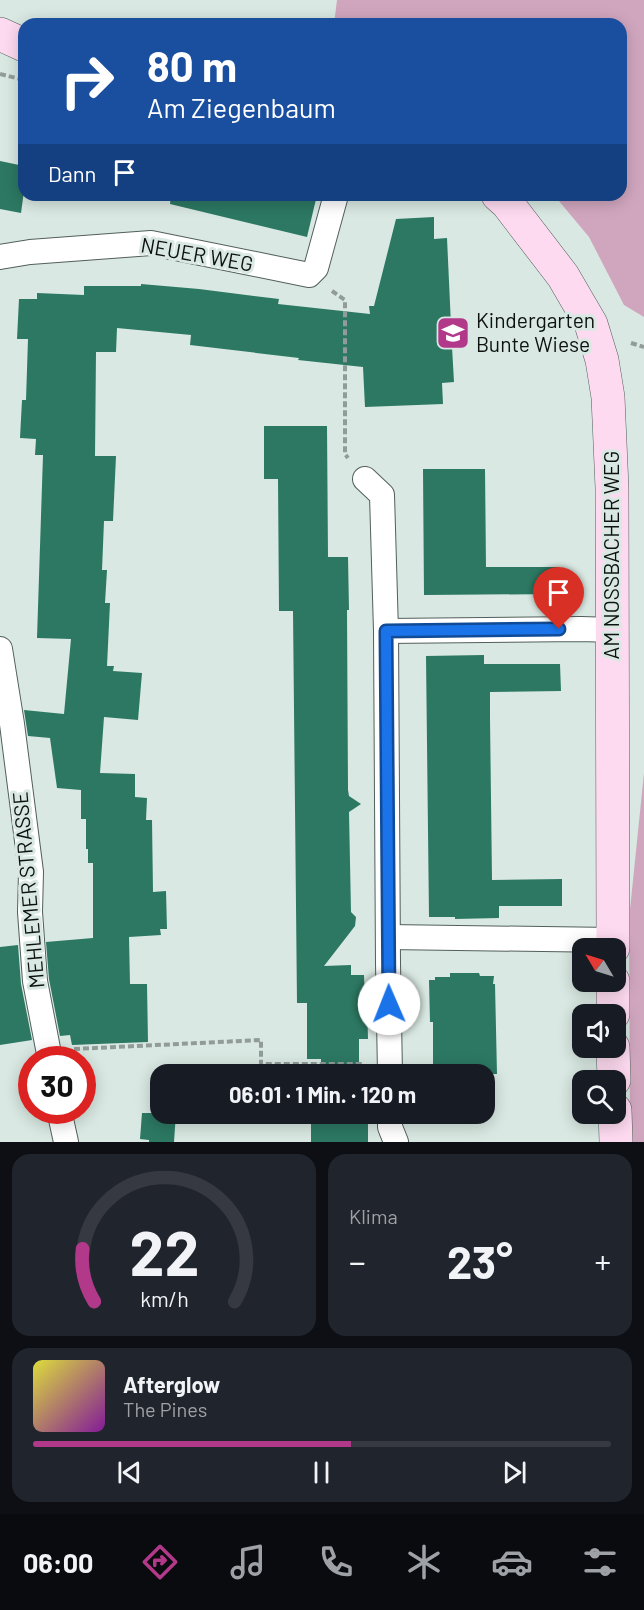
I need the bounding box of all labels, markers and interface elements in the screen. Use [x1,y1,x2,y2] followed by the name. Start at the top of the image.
[147,40,237,90] text: 80 m
[48,42,126,120] icon: right
[147,91,336,123] text: Am Ziegenbaum
[108,156,141,189] icon: arrive
[48,160,96,186] text: Dann
[139,231,255,276] street label: NEUER WEG
[476,307,595,356] place label: Kindergarten Bunte Wiese
[435,315,471,351] school or university icon: Kindergarten Bunte Wiese
[598,451,623,659] street label: AM NOSSBACHER WEG
[533,567,584,629] pin
[542,576,575,609] icon: arrive
[6,791,49,990] street label: MEHLEMER STRASSE
[572,938,626,992] north arrow
[572,938,626,1124] map controls
[357,972,421,1036] position arrow
[572,1004,626,1058] button: sound
[18,1046,96,1124] speed limit sign: 30
[572,1070,626,1124] button: search
[229,1081,416,1107] text: 06:01 · 1 Min. · 120 m
[349,1204,398,1228] text: Klima
[129,1214,199,1288] text: 22
[447,1234,513,1288] text: 23°
[349,1241,366,1281] text: −
[594,1241,611,1281] text: +
[140,1286,188,1311] text: km/h
[123,1371,220,1397] text: Afterglow
[123,1397,207,1421] text: The Pines
[113,1456,146,1489] icon: previous
[305,1456,338,1489] icon: pause
[498,1456,531,1489] icon: next
[139,1541,181,1583] icon: directions
[227,1541,269,1583] icon: music
[315,1541,357,1583] icon: phone
[403,1541,445,1583] icon: climate
[491,1541,533,1583] icon: car
[579,1541,621,1583] icon: filters
[23,1546,93,1578] text: 06:00

